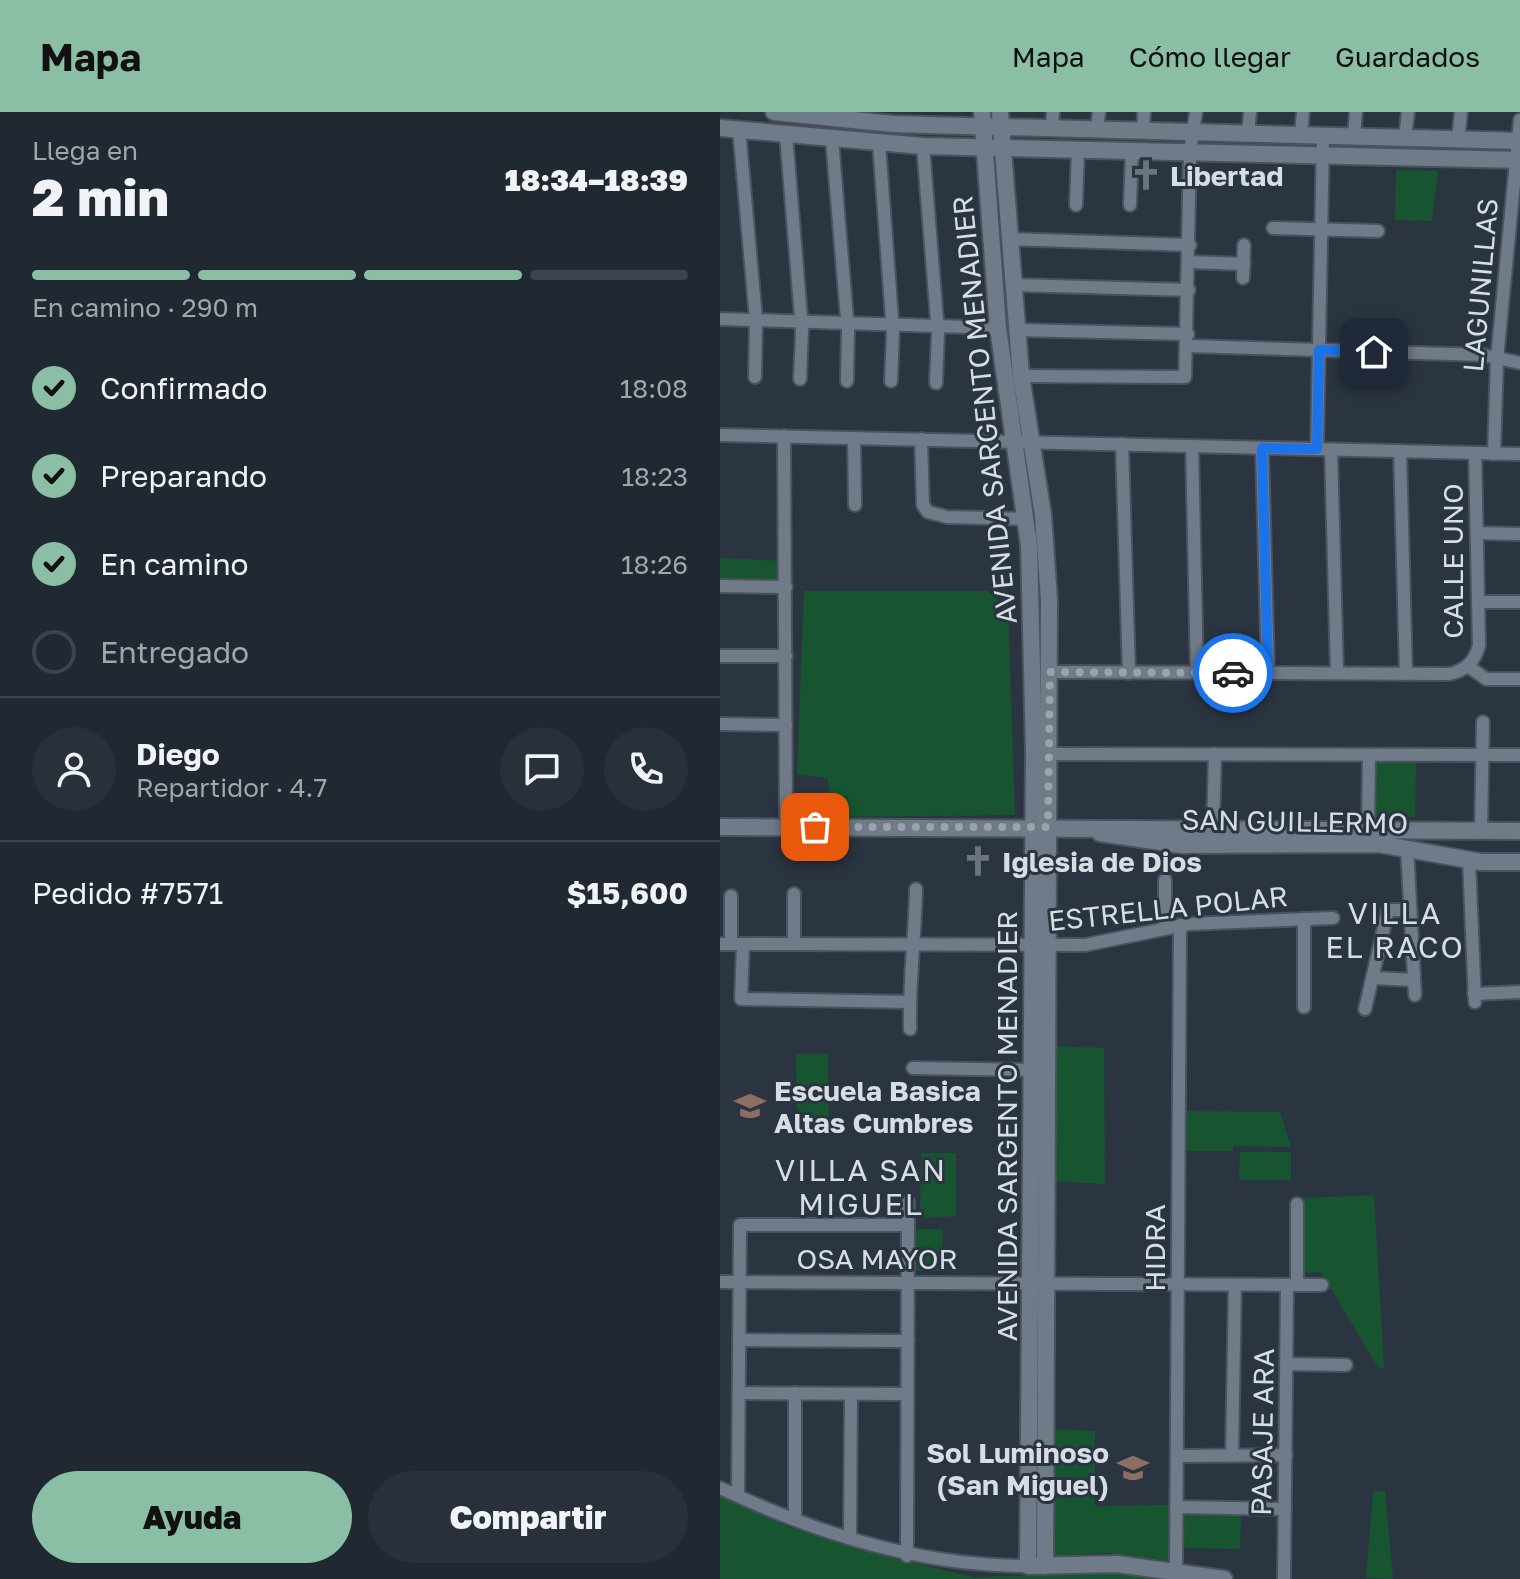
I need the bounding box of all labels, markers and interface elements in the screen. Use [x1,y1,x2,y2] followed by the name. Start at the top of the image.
[40,34,141,79] text: Mapa
[1012,40,1085,73] text: Mapa
[1129,40,1291,73] text: Cómo llegar
[1335,40,1480,73] text: Guardados
[32,135,138,166] text: Llega en
[1129,158,1163,192] church icon: Libertad
[1170,159,1284,192] place label: Libertad
[505,162,688,198] text: 18:34–18:39
[32,165,169,227] text: 2 min
[945,194,1023,626] street label: AVENIDA SARGENTO MENADIER
[1456,197,1504,373] street label: LAGUNILLAS
[32,292,258,323] text: En camino · 290 m
[1340,318,1408,386] pin
[1352,330,1396,374] icon: home
[32,366,76,410] icon: check
[100,370,268,406] text: Confirmado
[620,373,688,404] text: 18:08
[32,454,76,498] icon: check
[100,458,267,494] text: Preparando
[621,461,688,492] text: 18:23
[1436,483,1469,639] street label: CALLE UNO
[32,542,76,586] icon: check
[100,546,249,582] text: En camino
[621,549,688,580] text: 18:26
[1193,633,1273,713] courier
[100,634,249,670] text: Entregado
[1211,651,1255,695] icon: car
[32,727,116,811] button: person
[500,727,584,811] button: chat
[604,727,688,811] button: phone
[136,736,220,772] text: Diego
[136,772,327,803] text: Repartidor · 4.7
[781,793,849,861] pin
[1181,803,1409,839] street label: SAN GUILLERMO
[793,805,837,849] icon: bag
[961,844,995,878] church icon: Iglesia de Dios
[1002,845,1202,878] place label: Iglesia de Dios
[32,875,223,911] text: Pedido #7571
[567,875,688,911] text: $15,600
[1047,879,1289,937] street label: ESTRELLA POLAR
[1325,895,1465,965] district label: VILLA EL RACO
[990,911,1023,1341] street label: AVENIDA SARGENTO MENADIER
[774,1074,981,1139] place label: Escuela Basica Altas Cumbres
[733,1089,767,1123] school or university icon: Escuela Basica Altas Cumbres
[775,1152,947,1222] district label: VILLA SAN MIGUEL
[1138,1204,1171,1292] street label: HIDRA
[796,1242,958,1275] street label: OSA MAYOR
[1244,1348,1280,1516] street label: PASAJE ARA
[926,1436,1109,1501] place label: Sol Luminoso (San Miguel)
[1116,1451,1150,1485] school or university icon: Sol Luminoso (San Miguel)
[32,1471,352,1563] button: Ayuda
[368,1471,688,1563] button: Compartir

